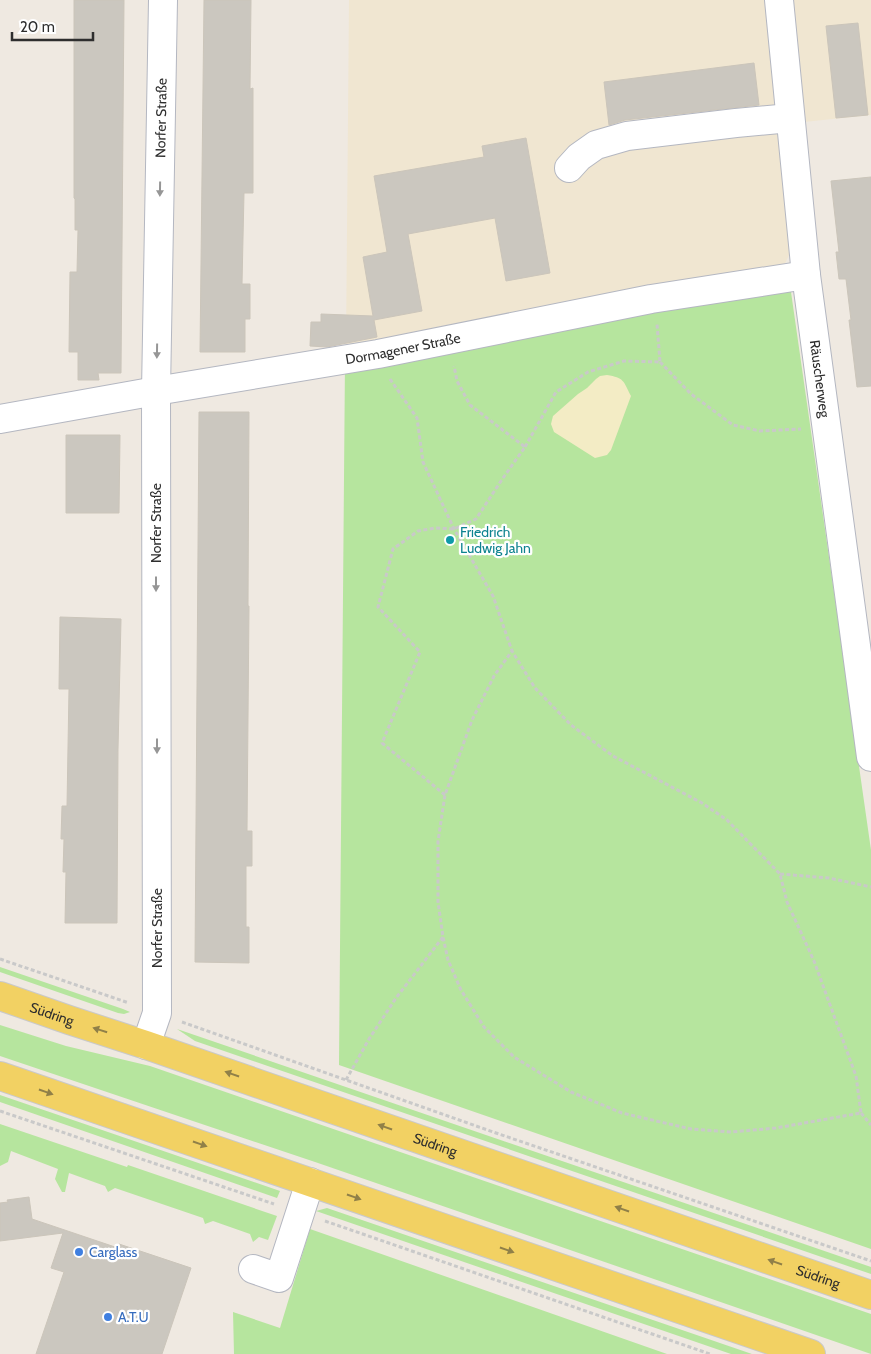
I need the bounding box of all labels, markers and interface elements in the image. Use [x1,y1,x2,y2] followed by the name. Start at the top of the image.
[12,10,94,42] scale bar
[20,18,55,36] text: 20 m
[151,78,171,158] street label: Norfer Straße
[155,181,163,197] one-way arrow
[344,329,462,368] street label: Dormagener Straße
[806,339,834,420] street label: Räuscherweg
[152,343,160,359] one-way arrow
[147,483,165,563] street label: Norfer Straße
[460,523,531,557] place label: Friedrich Ludwig Jahn
[444,534,456,546] marker: Friedrich Ludwig Jahn
[152,576,160,592] one-way arrow
[153,738,161,754] one-way arrow
[148,888,166,968] street label: Norfer Straße
[28,998,77,1030] street label: Südring
[92,1026,107,1033] one-way arrow
[224,1070,239,1078] one-way arrow
[39,1088,54,1096] one-way arrow
[378,1123,393,1131] one-way arrow
[411,1129,461,1161] street label: Südring
[193,1141,208,1149] one-way arrow
[346,1194,361,1201] one-way arrow
[614,1205,629,1212] one-way arrow
[89,1243,137,1261] place label: Carglass
[73,1246,85,1258] marker: Carglass
[500,1246,515,1254] one-way arrow
[768,1258,783,1265] one-way arrow
[794,1261,844,1293] street label: Südring
[118,1308,149,1326] place label: A.T.U
[102,1311,114,1323] marker: A.T.U

